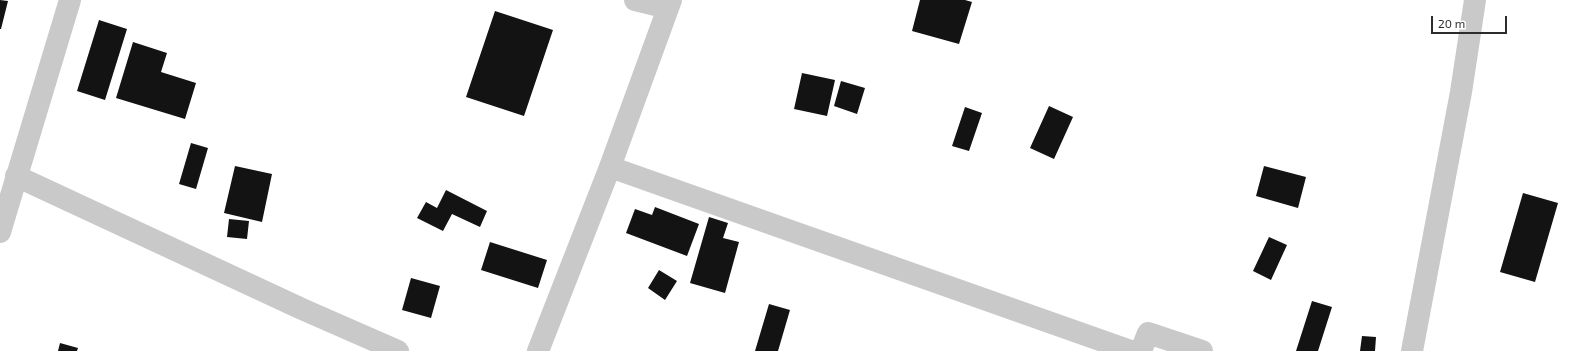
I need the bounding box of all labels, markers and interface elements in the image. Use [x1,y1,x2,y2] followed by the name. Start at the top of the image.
[1433,8,1509,34] scale bar
[1438,16,1465,30] text: 20 m

